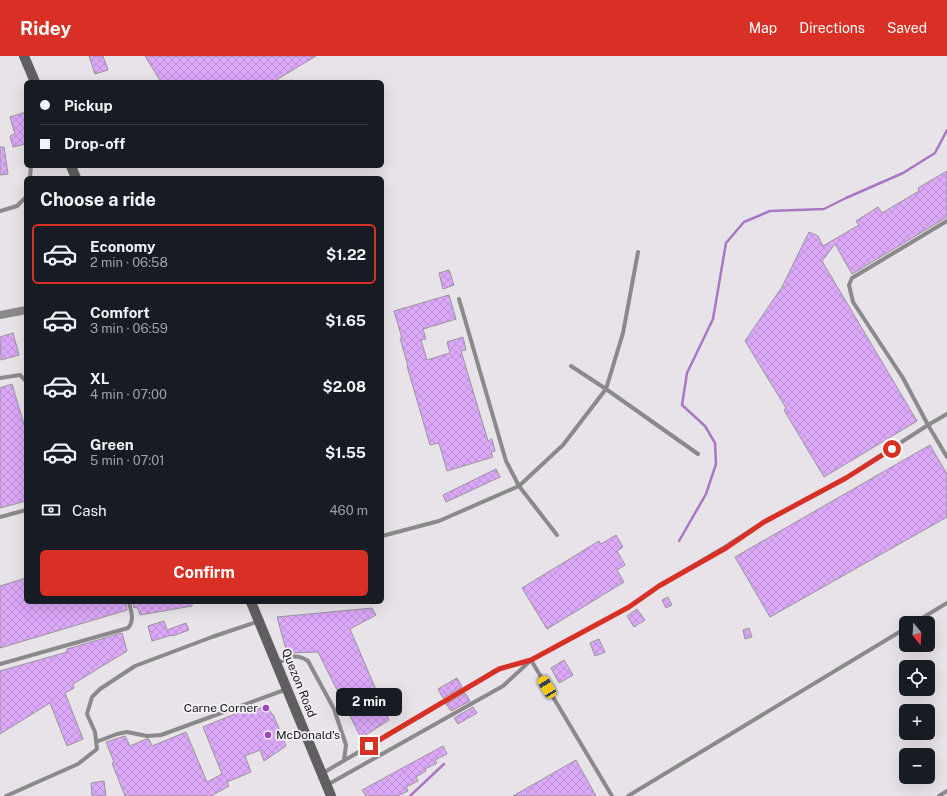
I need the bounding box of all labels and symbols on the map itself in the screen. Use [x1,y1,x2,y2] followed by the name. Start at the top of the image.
[883,440,901,458] route start
[899,616,935,652] north arrow
[279,646,319,720] street label: Quezon Road
[536,674,558,700] car
[336,688,402,716] callout: 2 min
[184,701,258,715] place label: Carne Corner
[261,703,271,713] marker: Carne Corner
[276,728,340,742] place label: McDonald's
[263,730,273,740] marker: McDonald's
[360,737,378,755] route end

